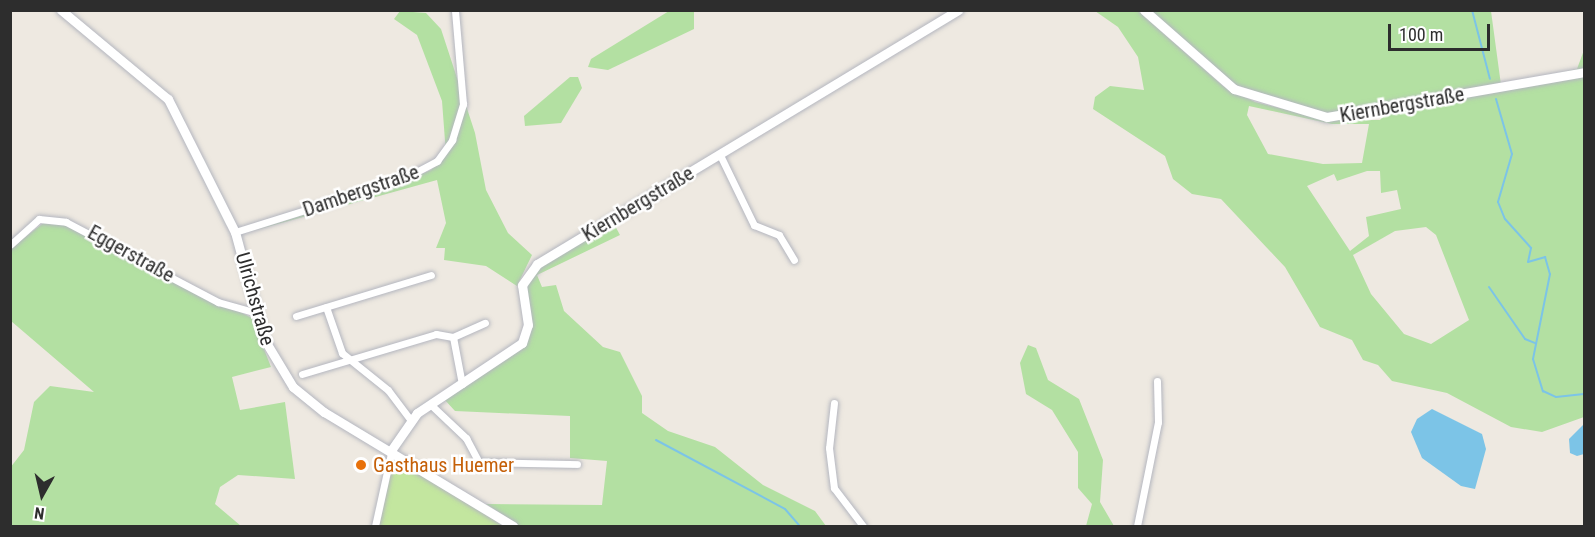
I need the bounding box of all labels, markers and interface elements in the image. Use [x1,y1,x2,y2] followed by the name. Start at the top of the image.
[1391,12,1493,50] scale bar
[1399,24,1443,45] text: 100 m
[1338,82,1466,128] street label: Kiernbergstraße
[300,160,422,222] street label: Dambergstraße
[578,161,698,247] street label: Kiernbergstraße
[84,220,178,288] street label: Eggerstraße
[230,250,280,348] street label: Ulrichstraße
[373,453,514,477] place label: Gasthaus Huemer
[354,458,368,472] marker: Gasthaus Huemer
[12,465,72,525] north arrow
[33,503,46,523] text: N

